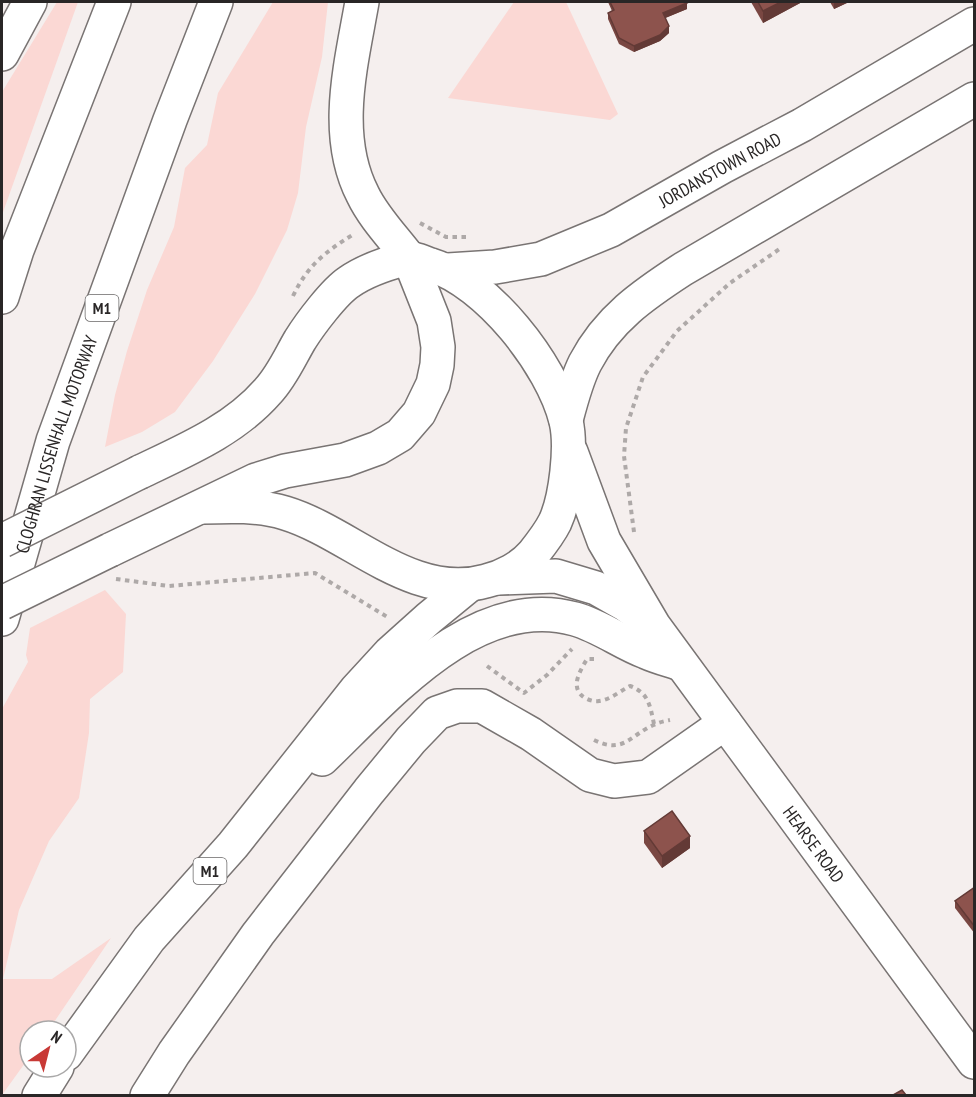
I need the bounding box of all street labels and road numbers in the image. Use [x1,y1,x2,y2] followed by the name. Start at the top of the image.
[654,127,785,213] street label: JORDANSTOWN ROAD
[86,295,118,321] road number: M1
[10,331,102,556] street label: CLOGHRAN LISSENHALL MOTORWAY
[778,801,850,887] street label: HEARSE ROAD
[194,858,226,884] road number: M1

